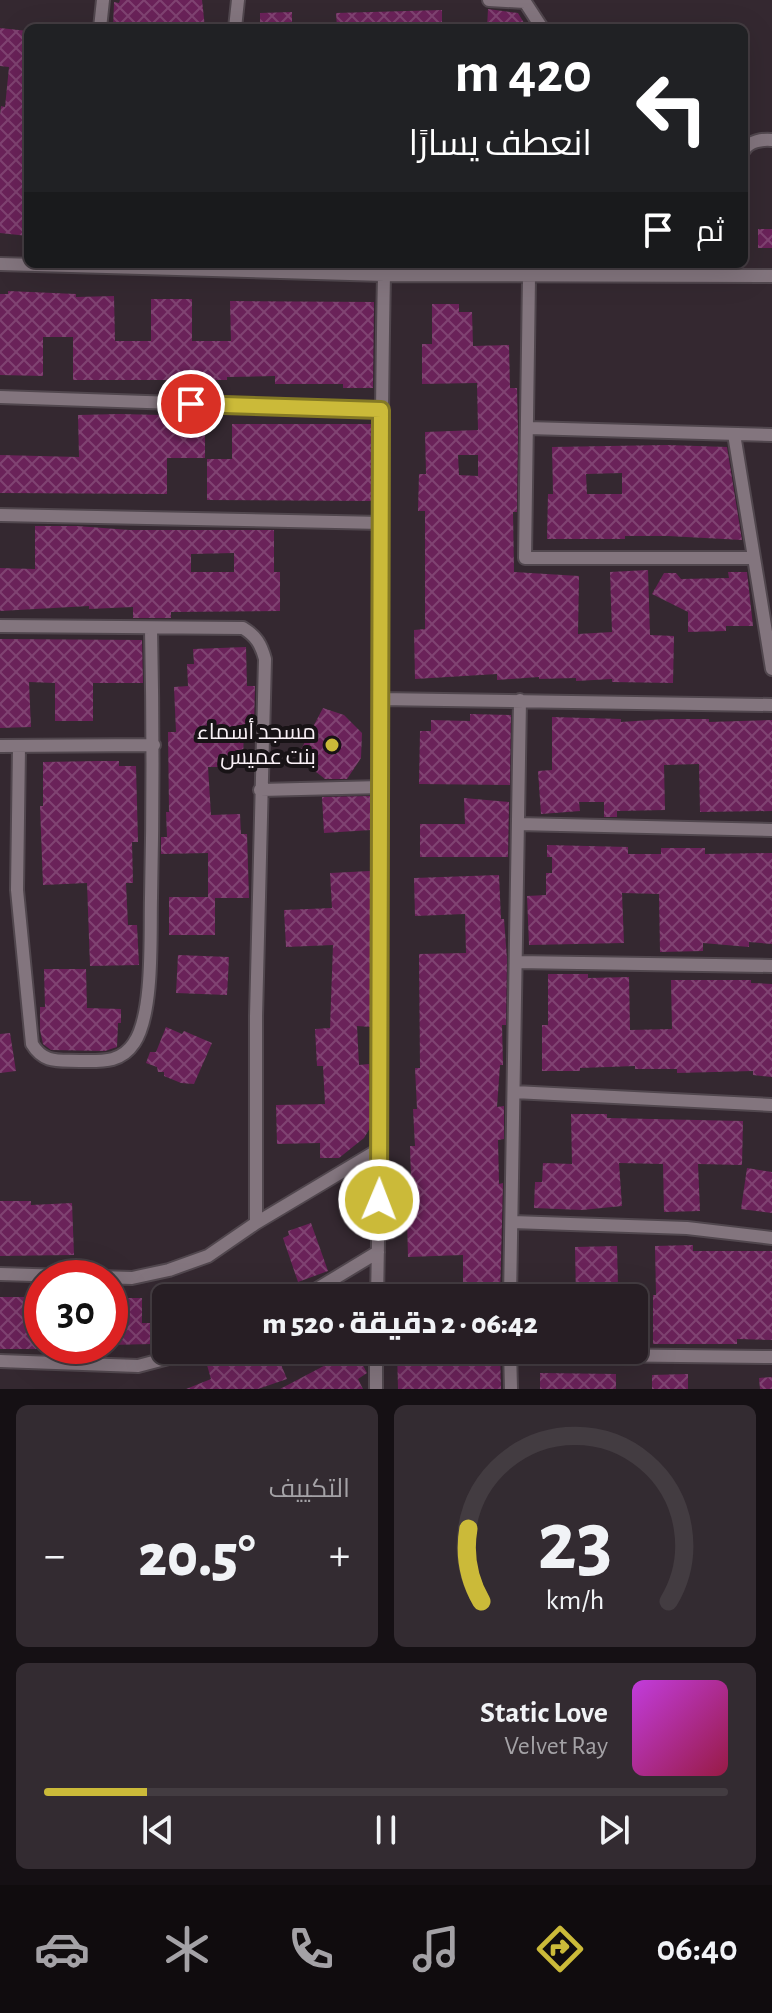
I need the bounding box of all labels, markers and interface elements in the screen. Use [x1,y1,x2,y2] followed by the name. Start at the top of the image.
[455,46,592,102] text: 420 m
[620,56,724,160] icon: left
[409,126,592,162] text: انعطف يسارًا
[636,208,680,252] icon: arrive
[696,217,724,247] text: ثم
[157,370,225,438] pin
[169,382,213,426] icon: arrive
[197,718,316,770] place label: مسجد أسماء بنت عميس
[323,736,341,754] marker: مسجد أسماء بنت عميس
[337,1158,421,1242] position arrow
[24,1260,128,1364] speed limit sign: 30
[262,1309,538,1339] text: 06:42 · 2 دقيقة · 520 m
[268,1476,350,1502] text: التكييف
[537,1501,613,1585] text: 23
[138,1527,256,1587] text: 20.5°
[44,1534,65,1578] text: −
[329,1534,350,1578] text: +
[546,1586,604,1615] text: km/h
[480,1698,608,1728] text: Static Love
[504,1733,608,1759] text: Velvet Ray
[136,1808,180,1852] icon: previous
[364,1808,408,1852] icon: pause
[592,1808,636,1852] icon: next
[34,1921,90,1977] icon: car
[159,1921,215,1977] icon: climate
[283,1921,339,1977] icon: phone
[408,1921,464,1977] icon: music
[532,1921,588,1977] icon: directions
[657,1931,738,1967] text: 06:40

